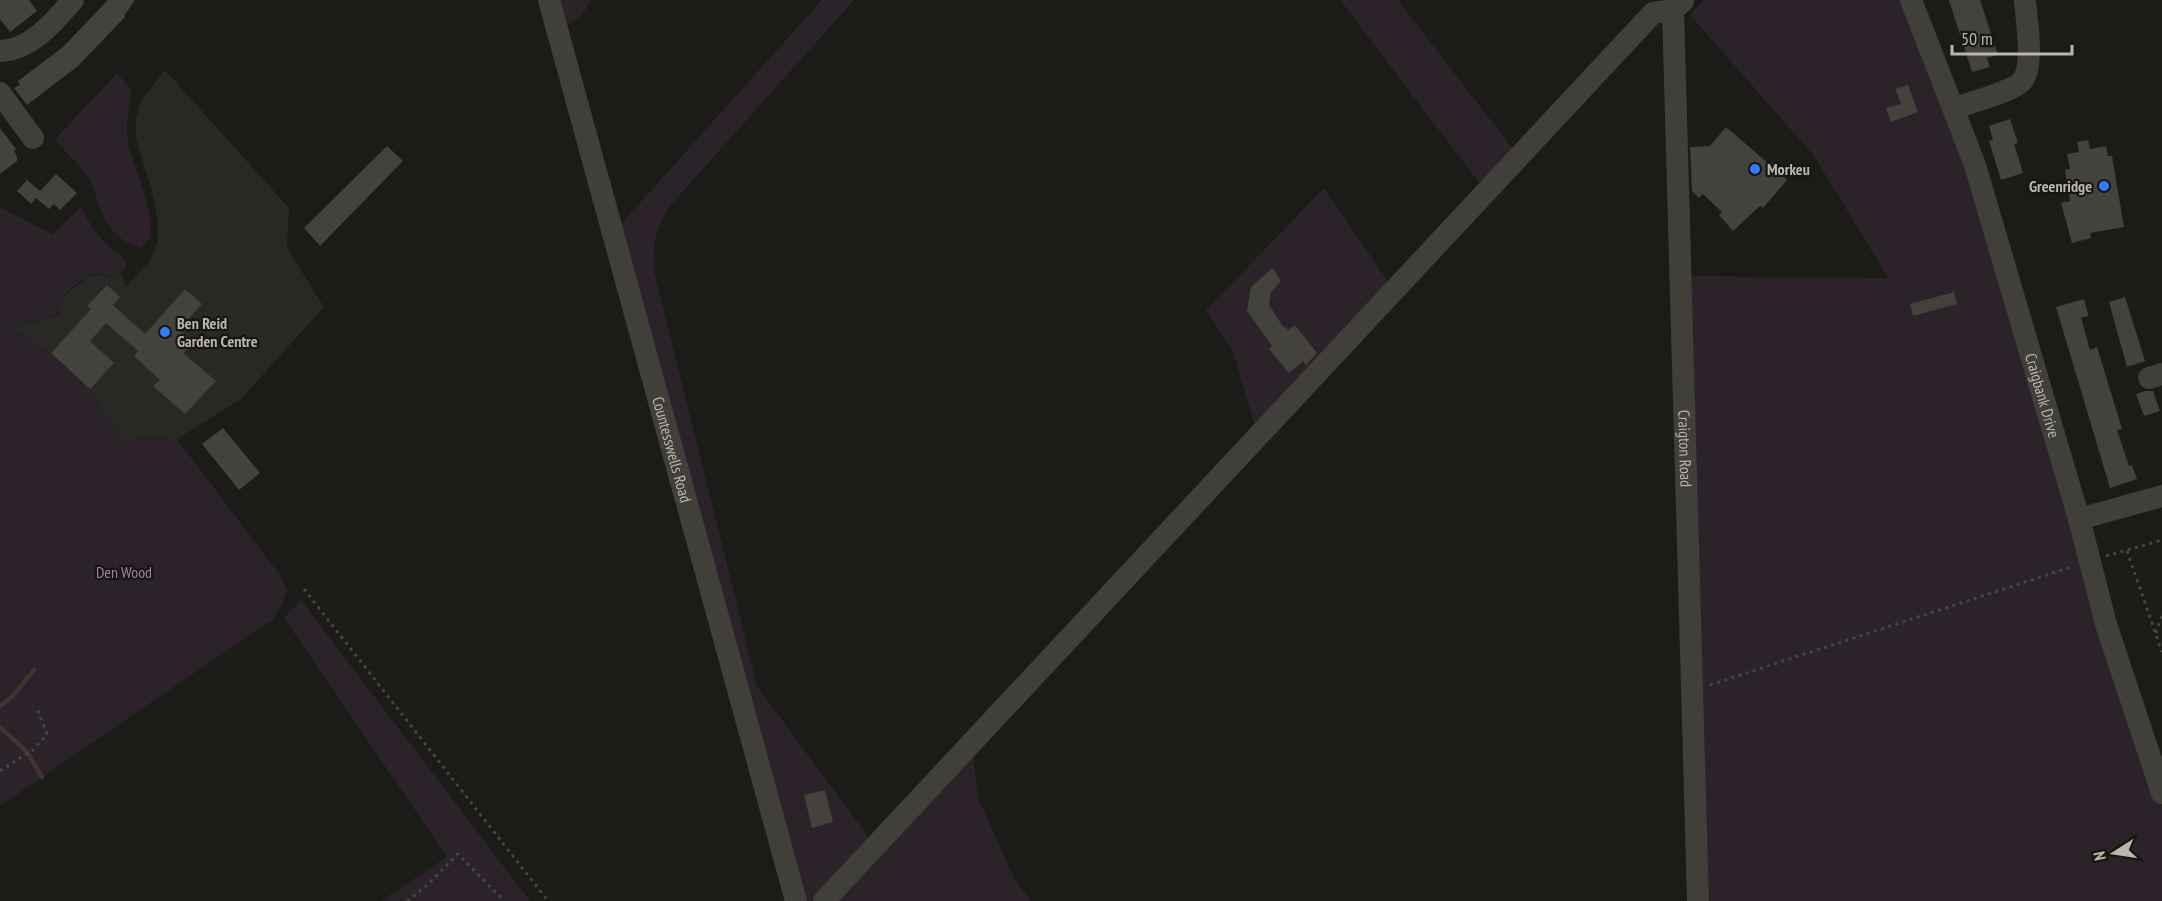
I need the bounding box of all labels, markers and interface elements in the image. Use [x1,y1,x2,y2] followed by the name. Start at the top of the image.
[1952,18,2072,56] scale bar
[1961,27,1993,50] text: 50 m
[1767,159,1810,179] place label: Morkeu
[1748,162,1762,176] marker: Morkeu
[2029,176,2092,196] place label: Greenridge
[2097,179,2111,193] marker: Greenridge
[177,313,258,351] place label: Ben Reid Garden Centre
[158,325,172,339] marker: Ben Reid Garden Centre
[2021,351,2065,440] street label: Craigbank Drive
[648,394,696,505] street label: Countesswells Road
[1674,409,1696,487] street label: Craigton Road
[96,562,152,582] park label: Den Wood
[2084,823,2144,883] north arrow
[2089,850,2110,862] text: N

